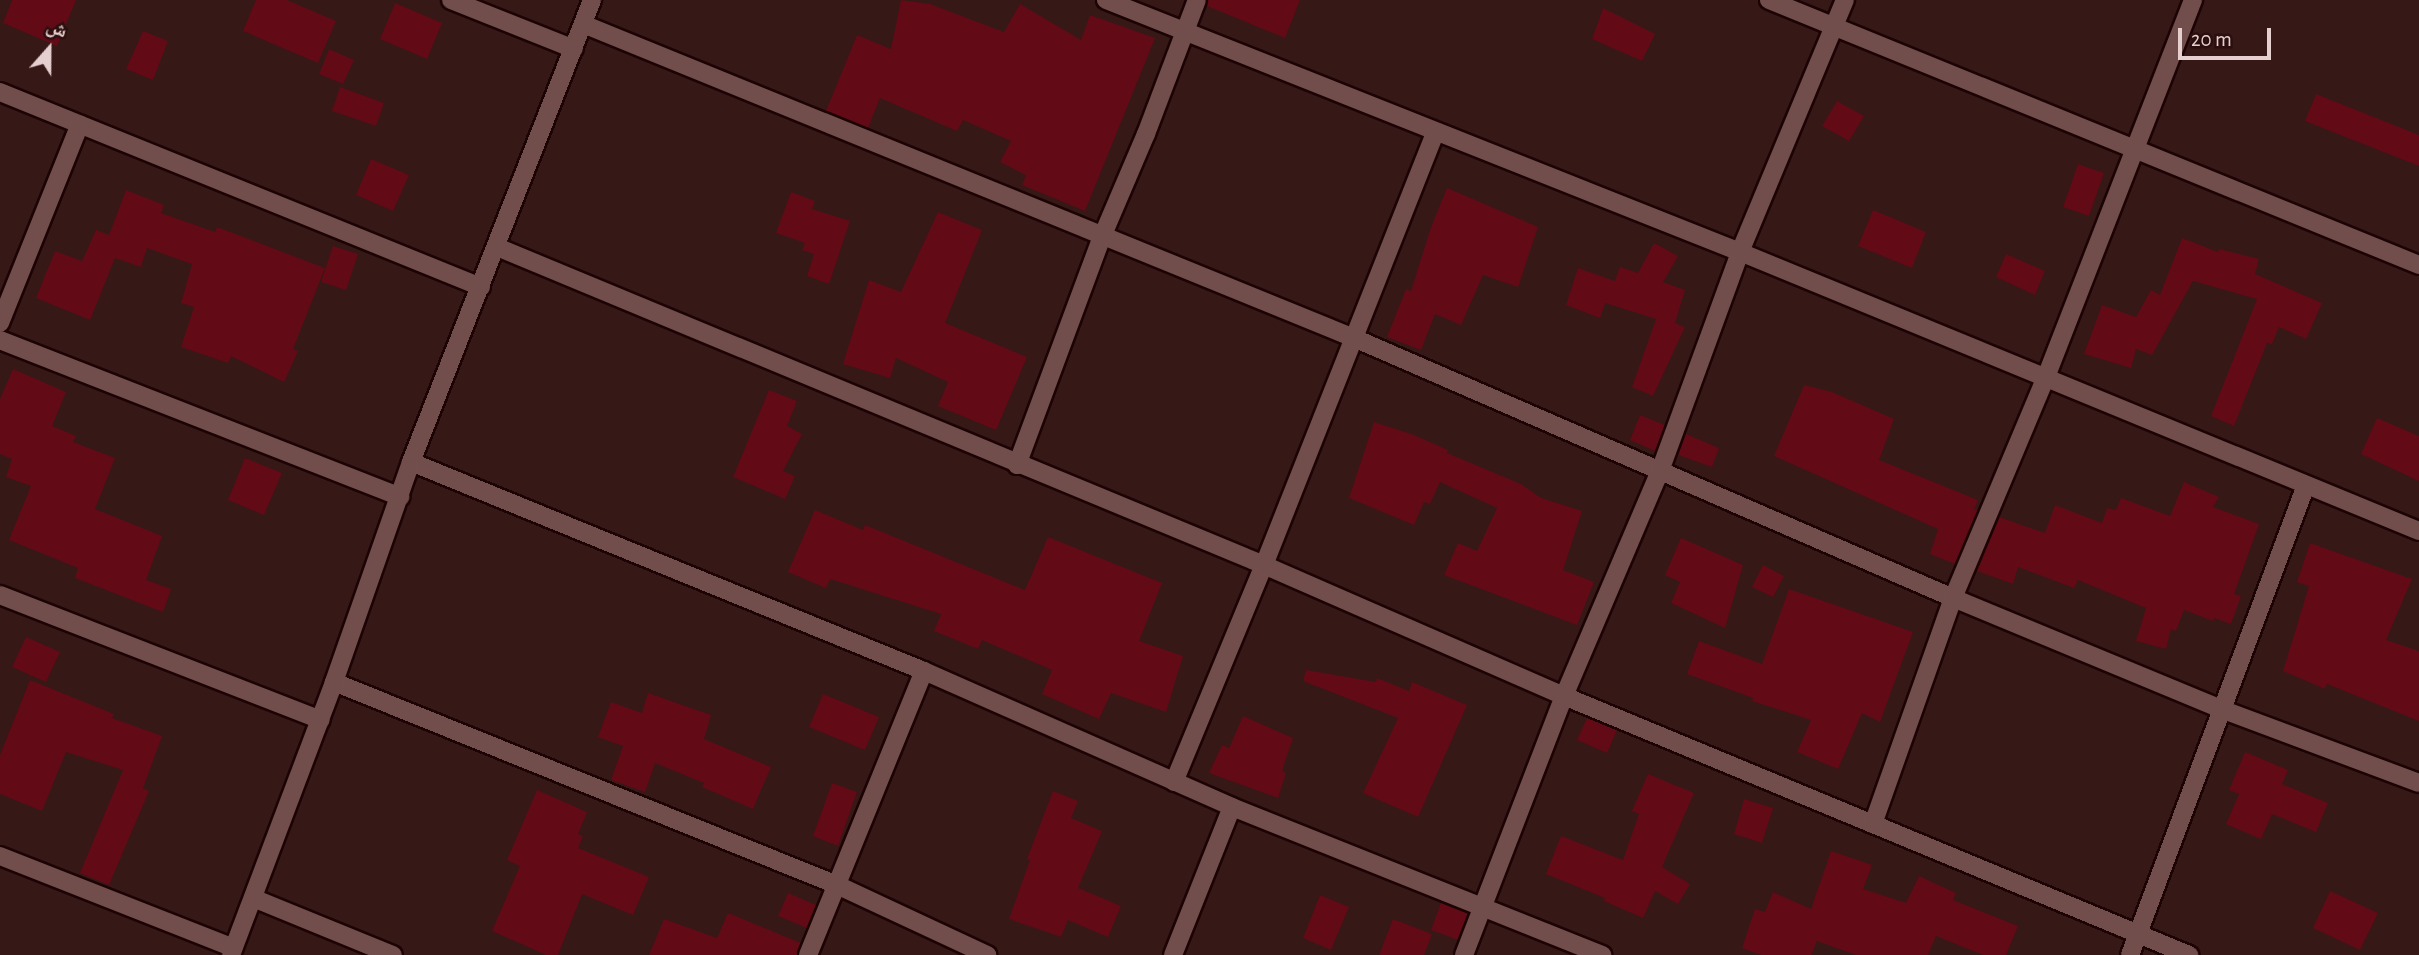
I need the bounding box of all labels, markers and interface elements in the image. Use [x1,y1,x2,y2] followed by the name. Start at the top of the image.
[14,14,84,84] north arrow
[2181,14,2274,58] scale bar
[44,16,70,41] text: ش
[2191,29,2232,50] text: 20 m

